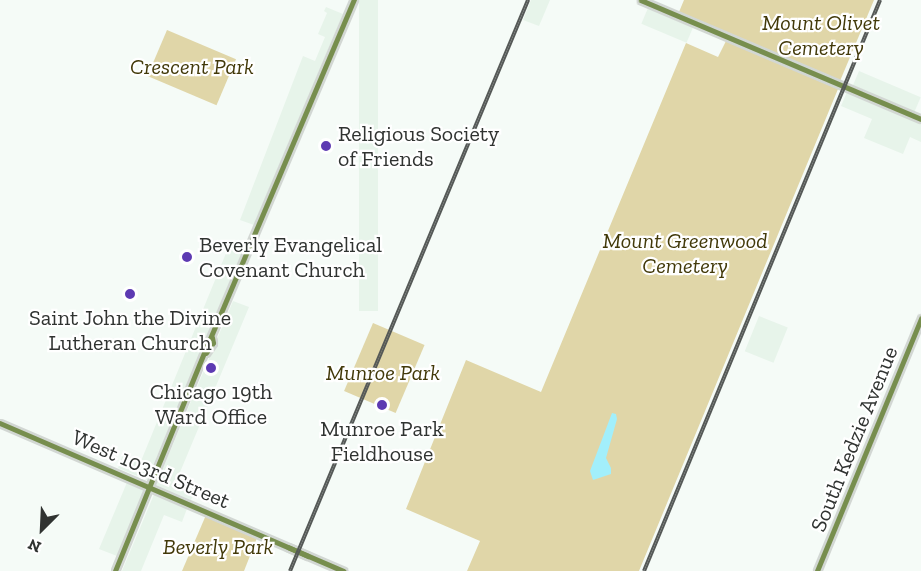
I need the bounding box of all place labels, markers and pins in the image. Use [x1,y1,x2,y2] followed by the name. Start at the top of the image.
[338,120,499,172] place label: Religious Society of Friends
[319,139,333,153] marker: Religious Society of Friends
[199,231,383,282] place label: Beverly Evangelical Covenant Church
[180,250,194,264] marker: Beverly Evangelical Covenant Church
[123,287,137,301] marker: Saint John the Divine Lutheran Church
[29,304,231,356] place label: Saint John the Divine Lutheran Church
[204,361,218,375] marker: Chicago 19th Ward Office
[150,378,272,430] place label: Chicago 19th Ward Office
[375,398,389,412] marker: Munroe Park Fieldhouse
[320,415,444,466] place label: Munroe Park Fieldhouse

